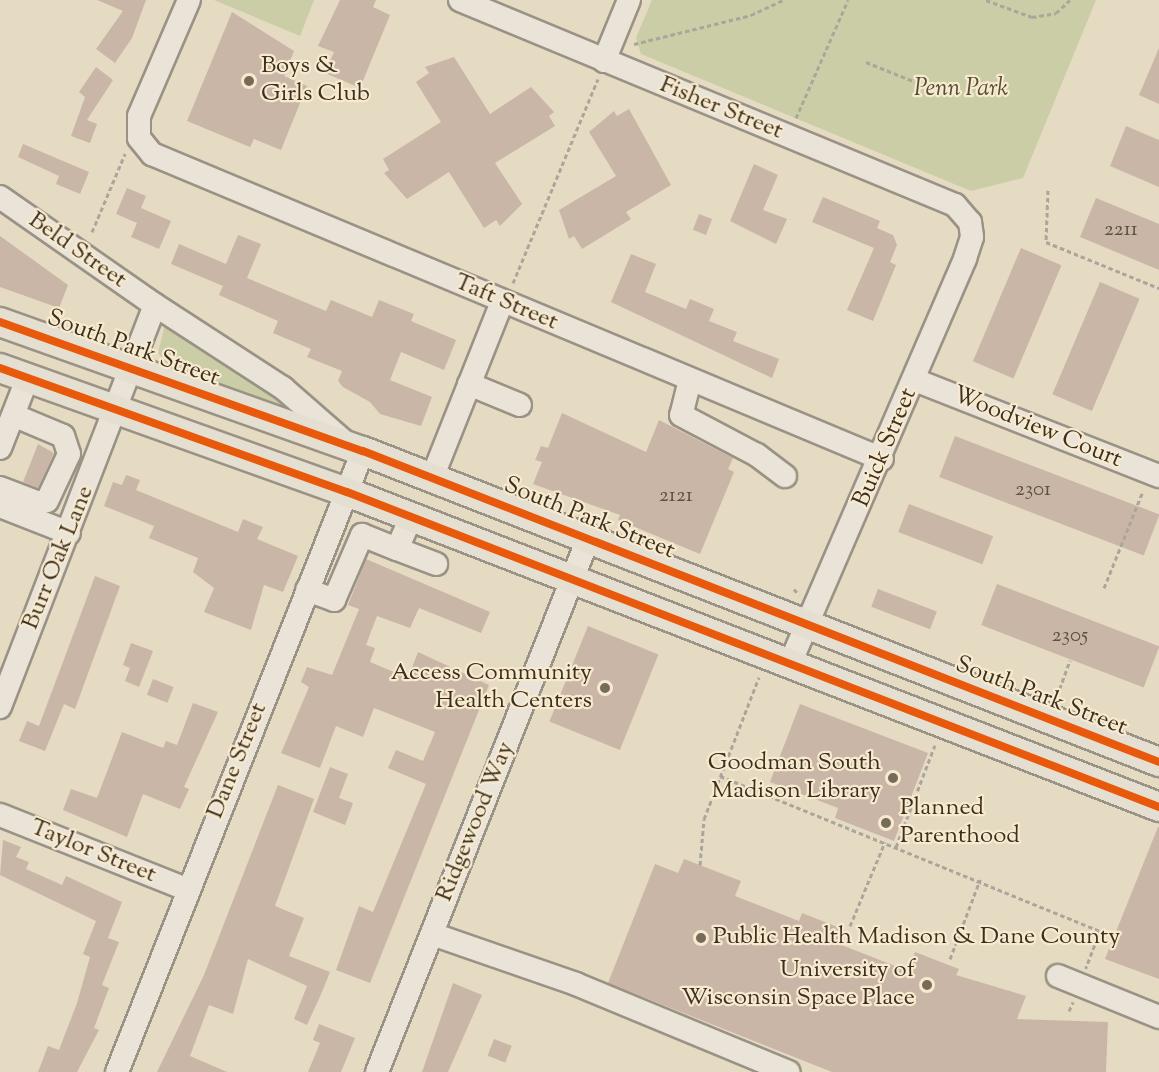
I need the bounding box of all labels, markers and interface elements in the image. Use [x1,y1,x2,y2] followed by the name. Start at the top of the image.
[261,53,370,109] place label: Boys & Girls Club
[655,71,787,147] street label: Fisher Street
[242,74,256,88] marker: Boys & Girls Club
[914,76,1008,104] park label: Penn Park
[22,207,132,295] street label: Beld Street
[1104,217,1138,243] house number: 2211
[450,268,562,338] street label: Taft Street
[43,304,223,394] street label: South Park Street
[948,381,1126,475] street label: Woodview Court
[848,384,924,512] street label: Buick Street
[499,472,679,566] street label: South Park Street
[1015,477,1051,503] house number: 2301
[17,482,101,634] street label: Burr Oak Lane
[659,483,693,509] house number: 2121
[1052,623,1088,649] house number: 2305
[951,651,1131,743] street label: South Park Street
[391,660,592,716] place label: Access Community Health Centers
[596,679,614,697] marker: Access Community Health Centers
[202,699,274,823] street label: Dane Street
[431,738,521,906] street label: Ridgewood Way
[708,750,881,806] place label: Goodman South Madison Library
[886,771,900,785] marker: Goodman South Madison Library
[900,795,1020,851] place label: Planned Parenthood
[26,814,160,890] street label: Taylor Street
[877,814,895,832] marker: Planned Parenthood
[713,924,1120,952] place label: Public Health Madison & Dane County
[694,931,708,945] marker: Public Health Madison & Dane County
[681,957,915,1013] place label: University of Wisconsin Space Place
[920,978,934,992] marker: University of Wisconsin Space Place

